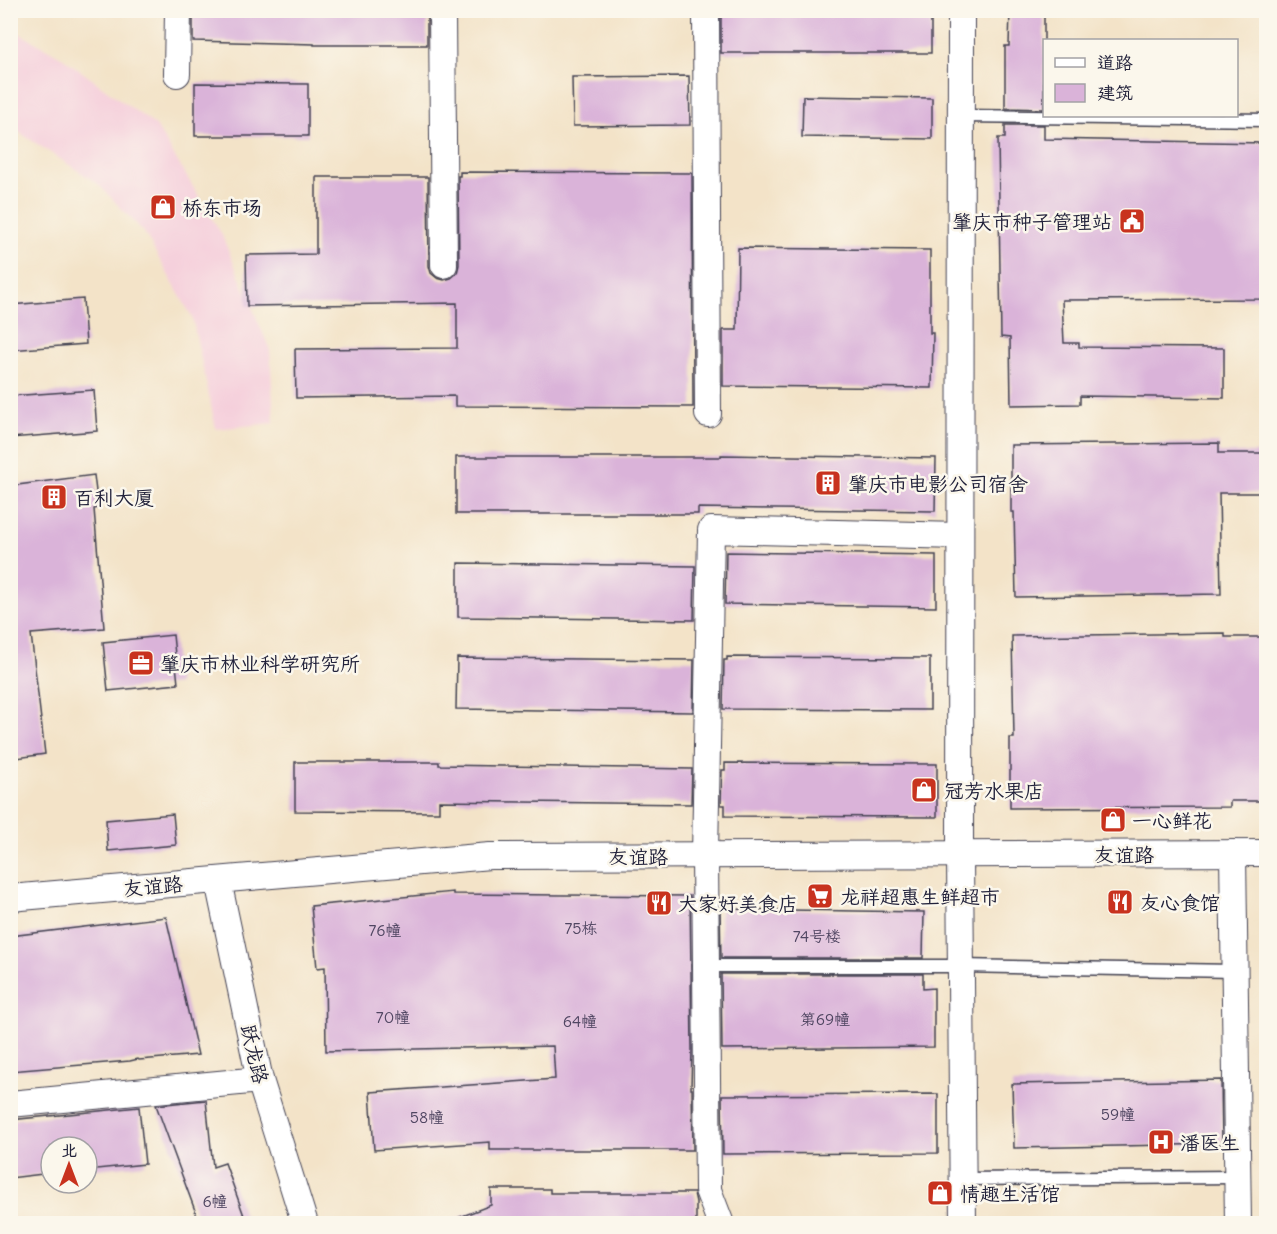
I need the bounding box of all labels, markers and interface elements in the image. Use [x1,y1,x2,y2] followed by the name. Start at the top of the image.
[1043,39,1238,117] legend
[1097,51,1133,74] text: 道路
[1097,81,1133,104] text: 建筑
[148,192,178,222] shop icon: 桥东市场
[182,195,262,220] place label: 桥东市场
[1117,206,1147,236] public building icon: 肇庆市种子管理站
[952,209,1112,234] place label: 肇庆市种子管理站
[813,468,843,498] building icon: 肇庆市电影公司宿舍
[848,471,1028,496] place label: 肇庆市电影公司宿舍
[39,482,69,512] building icon: 百利大厦
[74,485,154,510] place label: 百利大厦
[126,648,156,678] office icon: 肇庆市林业科学研究所
[160,651,360,676] place label: 肇庆市林业科学研究所
[909,775,939,805] shop icon: 冠芳水果店
[944,778,1044,803] place label: 冠芳水果店
[1098,805,1128,835] shop icon: 一心鲜花
[1132,808,1212,833] place label: 一心鲜花
[1094,842,1155,867] street label: 友谊路
[608,844,669,869] street label: 友谊路
[122,871,185,901] street label: 友谊路
[805,881,835,911] supermarket icon: 龙祥超惠生鲜超市
[840,884,1000,909] place label: 龙祥超惠生鲜超市
[1105,887,1135,917] restaurant icon: 友心食馆
[644,888,674,918] restaurant icon: 大家好美食店
[1140,890,1220,915] place label: 友心食馆
[678,891,798,916] place label: 大家好美食店
[564,918,598,938] house number: 75栋
[369,920,401,940] house number: 76幢
[793,926,841,946] house number: 74号楼
[376,1007,410,1027] house number: 70幢
[800,1009,850,1029] house number: 第69幢
[563,1011,597,1031] house number: 64幢
[236,1022,274,1087] street label: 跃龙路
[1101,1104,1135,1124] house number: 59幢
[410,1107,444,1127] house number: 58幢
[1146,1127,1176,1157] hospital icon: 潘医生
[1180,1130,1240,1155] place label: 潘医生
[39,1135,99,1195] north arrow
[61,1140,77,1160] text: 北
[925,1178,955,1208] shop icon: 情趣生活馆
[960,1181,1060,1206] place label: 情趣生活馆
[202,1191,228,1211] house number: 6幢

